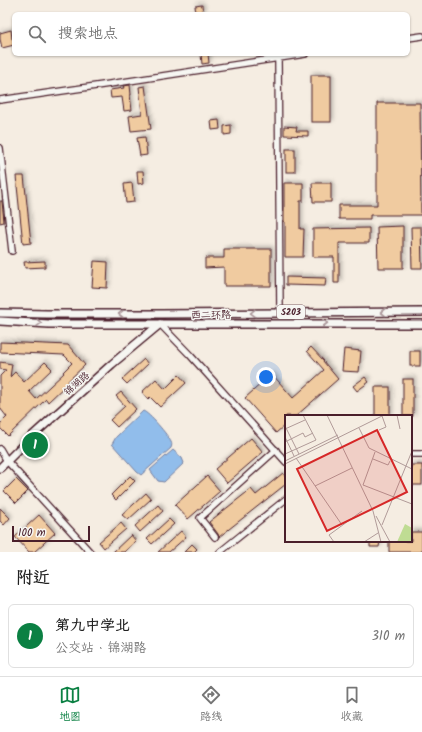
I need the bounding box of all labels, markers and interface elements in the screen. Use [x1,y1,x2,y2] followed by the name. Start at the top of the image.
[12,12,410,56] search box
[58,22,118,46] text: 搜索地点
[26,23,48,45] icon: search
[277,305,305,319] road number: S203
[191,307,231,323] street label: 西二环路
[380,308,386,316] one-way arrow
[250,309,256,317] one-way arrow
[118,310,124,318] one-way arrow
[36,319,42,327] one-way arrow
[322,319,328,327] one-way arrow
[256,367,276,387] your location
[60,368,93,400] street label: 锦湖路
[285,415,412,542] inset map
[22,430,48,460] pin: 1
[12,524,90,543] scale bar
[18,524,46,542] text: 100 m
[16,565,50,592] text: 附近
[55,614,130,638] text: 第九中学北
[28,626,32,647] text: 1
[371,626,405,647] text: 310 m
[55,638,147,659] text: 公交站 · 锦湖路
[59,684,81,726] tab: 地图
[200,684,222,726] tab: 路线
[341,684,363,726] tab: 收藏

